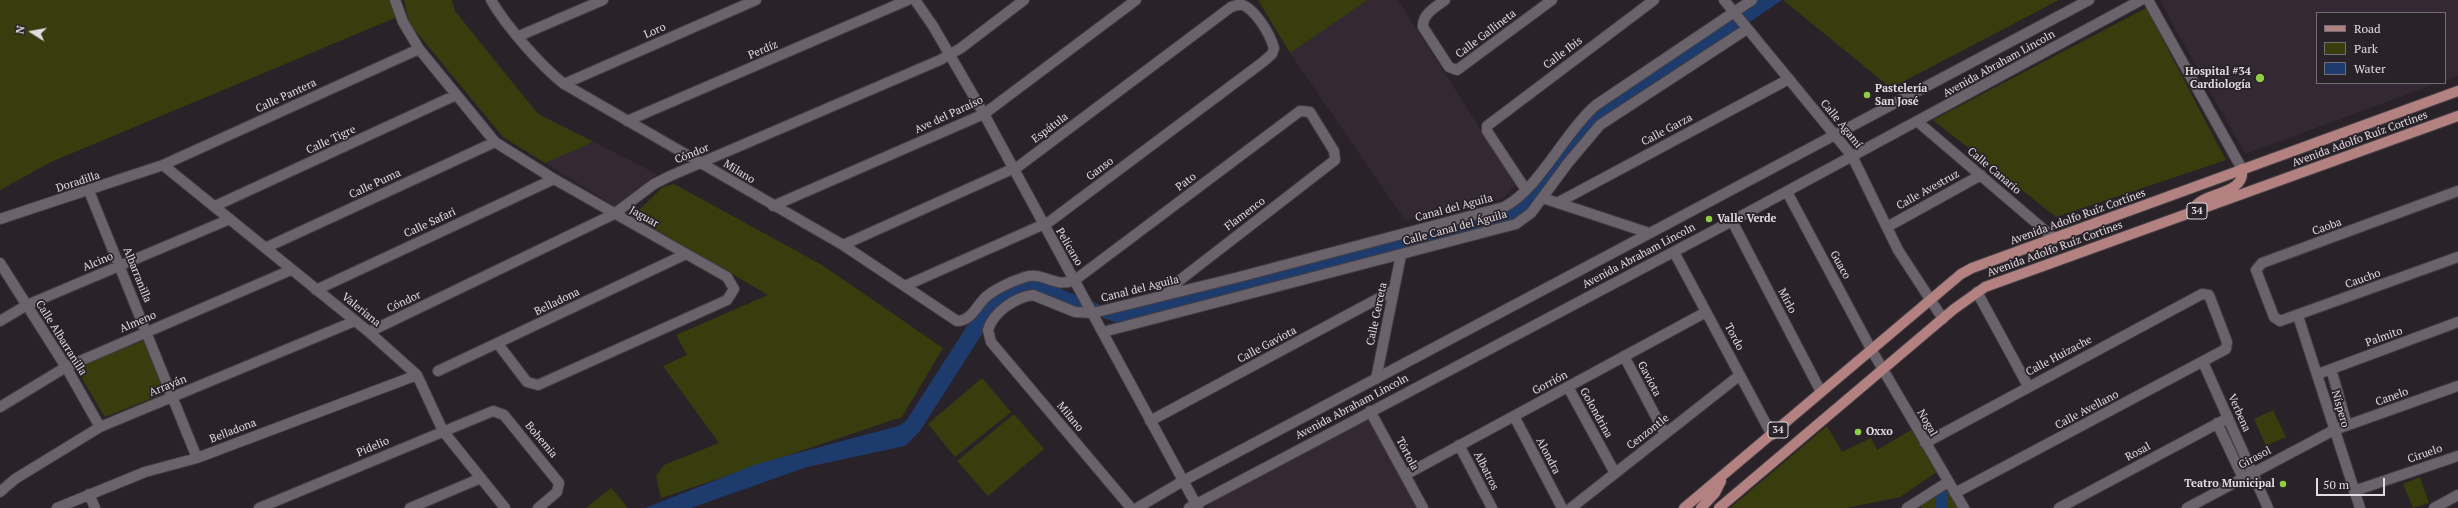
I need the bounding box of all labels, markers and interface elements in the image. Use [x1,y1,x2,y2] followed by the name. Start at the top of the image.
[1453,7,1519,61] street label: Calle Gallineta
[12,12,52,52] north arrow
[2316,12,2446,84] legend
[642,20,668,42] street label: Loro
[2354,21,2381,36] text: Road
[13,24,28,35] text: N
[1941,28,2057,100] street label: Avenida Abraham Lincoln
[1541,34,1585,72] street label: Calle Ibis
[746,38,780,62] street label: Perdíz
[2354,41,2378,56] text: Park
[2354,61,2386,76] text: Water
[2185,65,2251,91] place label: Hospital #34 Cardiología
[2254,72,2266,84] marker: Hospital #34 Cardiología
[254,76,318,116] street label: Calle Pantera
[1875,82,1927,108] place label: Pastelería San José
[1862,90,1872,100] marker: Pastelería San José
[913,93,985,137] street label: Ave del Paraíso
[1817,97,1865,151] street label: Calle Agamí
[2290,108,2430,170] street label: Avenida Adolfo Ruíz Cortines
[1029,110,1071,146] street label: Espátula
[1639,111,1695,149] street label: Calle Garza
[304,123,358,157] street label: Calle Tigre
[673,141,711,167] street label: Cóndor
[1965,145,2023,197] street label: Calle Canario
[1084,155,1116,183] street label: Ganso
[721,158,757,186] street label: Milano
[347,166,403,202] street label: Calle Puma
[1894,167,1962,213] street label: Calle Avestruz
[54,169,102,195] street label: Doradilla
[1173,170,1199,194] street label: Pato
[2008,186,2148,248] street label: Avenida Adolfo Ruíz Cortínes
[1414,191,1494,225] street label: Canal del Aguila
[1222,194,1268,234] street label: Flamenco
[2187,203,2207,219] road number: 34
[627,204,661,230] street label: Jaguar
[402,205,458,241] street label: Calle Safari
[1402,208,1508,248] street label: Calle Canal del Águila
[1717,212,1777,226] place label: Valle Verde
[1704,214,1714,224] marker: Valle Verde
[2311,216,2343,238] street label: Caoba
[1985,218,2125,280] street label: Avenida Adolfo Ruíz Cortines
[1580,221,1698,291] street label: Avenida Abraham Lincoln
[1053,226,1085,268] street label: Pelícano
[120,245,154,305] street label: Albarranilla
[1827,248,1853,282] street label: Guaco
[81,250,115,274] street label: Alcino
[2344,267,2382,291] street label: Caucho
[1100,273,1180,305] street label: Canal del Aguila
[1364,281,1390,347] street label: Calle Cerceta
[532,285,582,319] street label: Belladona
[1775,286,1799,316] street label: Mirlo
[385,288,423,316] street label: Cóndor
[339,290,383,330] street label: Valeriana
[33,298,89,378] street label: Calle Albarranilla
[118,308,158,336] street label: Almeno
[1721,321,1747,353] street label: Tordo
[1235,324,1299,366] street label: Calle Gaviota
[2364,324,2404,350] street label: Palmito
[2024,333,2094,379] street label: Calle Huizache
[1634,359,1664,399] street label: Gaviota
[1530,368,1570,398] street label: Gorrión
[1293,372,1411,442] street label: Avenida Abraham Lincoln
[147,373,189,399] street label: Arrayán
[2374,385,2410,409] street label: Canelo
[1577,386,1615,440] street label: Golondrina
[2053,388,2121,432] street label: Calle Avellano
[2328,389,2352,429] street label: Níspero
[2225,392,2253,434] street label: Verbena
[1054,400,1086,434] street label: Milano
[1914,407,1940,439] street label: Nogal
[1624,412,1672,452] street label: Cenzontle
[208,416,258,446] street label: Belladona
[522,419,560,461] street label: Bohemia
[1768,422,1788,438] road number: 34
[1866,425,1893,439] place label: Oxxo
[1853,427,1863,437] marker: Oxxo
[355,434,391,460] street label: Pidelio
[1393,435,1421,473] street label: Tórtola
[1533,436,1563,476] street label: Alondra
[2123,440,2153,464] street label: Rosal
[2406,442,2444,466] street label: Ciruelo
[2237,444,2273,472] street label: Girasol
[1471,450,1501,492] street label: Albatros
[2318,470,2387,496] scale bar
[2184,477,2275,491] place label: Teatro Municipal
[2323,477,2349,492] text: 50 m
[2278,479,2288,489] marker: Teatro Municipal

